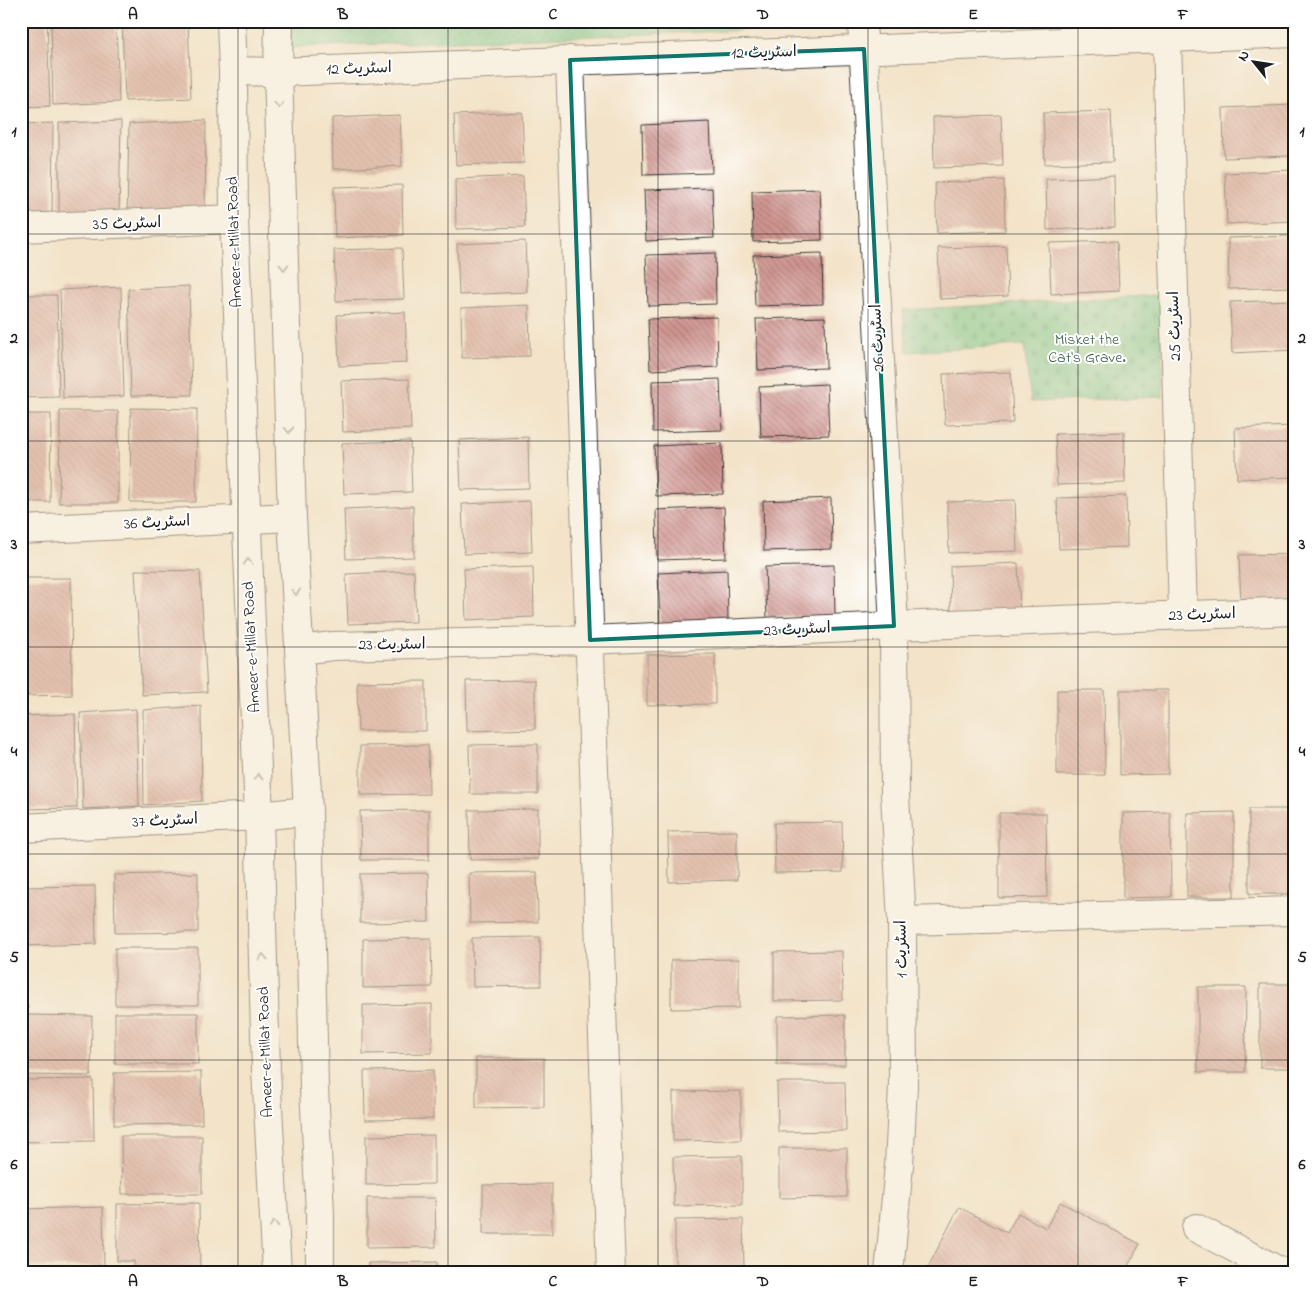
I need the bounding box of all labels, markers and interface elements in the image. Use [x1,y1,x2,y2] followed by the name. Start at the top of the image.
[128,3,138,27] text: A
[337,3,349,27] text: B
[549,3,558,27] text: C
[756,3,769,27] text: D
[968,3,978,27] text: E
[1177,3,1189,27] text: F
[1228,38,1278,88] north arrow
[731,40,797,66] street label: اسٹریٹ 12
[1233,47,1255,66] text: N
[326,56,392,82] street label: اسٹریٹ 12
[274,102,284,109] one-way arrow
[11,120,17,144] text: 1
[1299,120,1305,144] text: 1
[221,176,249,308] street label: Ameer-e-Millat Road
[92,211,162,237] street label: اسٹریٹ 35
[279,264,289,272] one-way arrow
[1162,291,1188,361] street label: اسٹریٹ 25
[864,304,892,372] street label: اسٹریٹ 26
[9,327,18,351] text: 2
[1297,327,1306,351] text: 2
[1048,328,1126,370] park label: Misket the Cat's Grave.
[284,426,294,434] one-way arrow
[123,509,191,537] street label: اسٹریٹ 36
[10,533,18,557] text: 3
[1298,533,1306,557] text: 3
[243,558,253,566] one-way arrow
[237,581,267,713] street label: Ameer-e-Millat Road
[291,588,302,596] one-way arrow
[1168,602,1236,628] street label: اسٹریٹ 23
[763,616,831,644] street label: اسٹریٹ 23
[358,632,426,658] street label: اسٹریٹ 23
[10,740,18,764] text: 4
[1298,740,1306,764] text: 4
[252,773,263,781] one-way arrow
[131,807,199,835] street label: اسٹریٹ 37
[889,920,915,978] street label: اسٹریٹ 1
[9,946,19,970] text: 5
[1297,946,1307,970] text: 5
[258,953,268,960] one-way arrow
[252,986,280,1118] street label: Ameer-e-Millat Road
[9,1153,18,1177] text: 6
[1297,1153,1306,1177] text: 6
[269,1220,280,1228] one-way arrow
[128,1270,138,1294] text: A
[337,1270,349,1294] text: B
[549,1270,558,1294] text: C
[756,1270,769,1294] text: D
[968,1270,978,1294] text: E
[1177,1270,1189,1294] text: F

